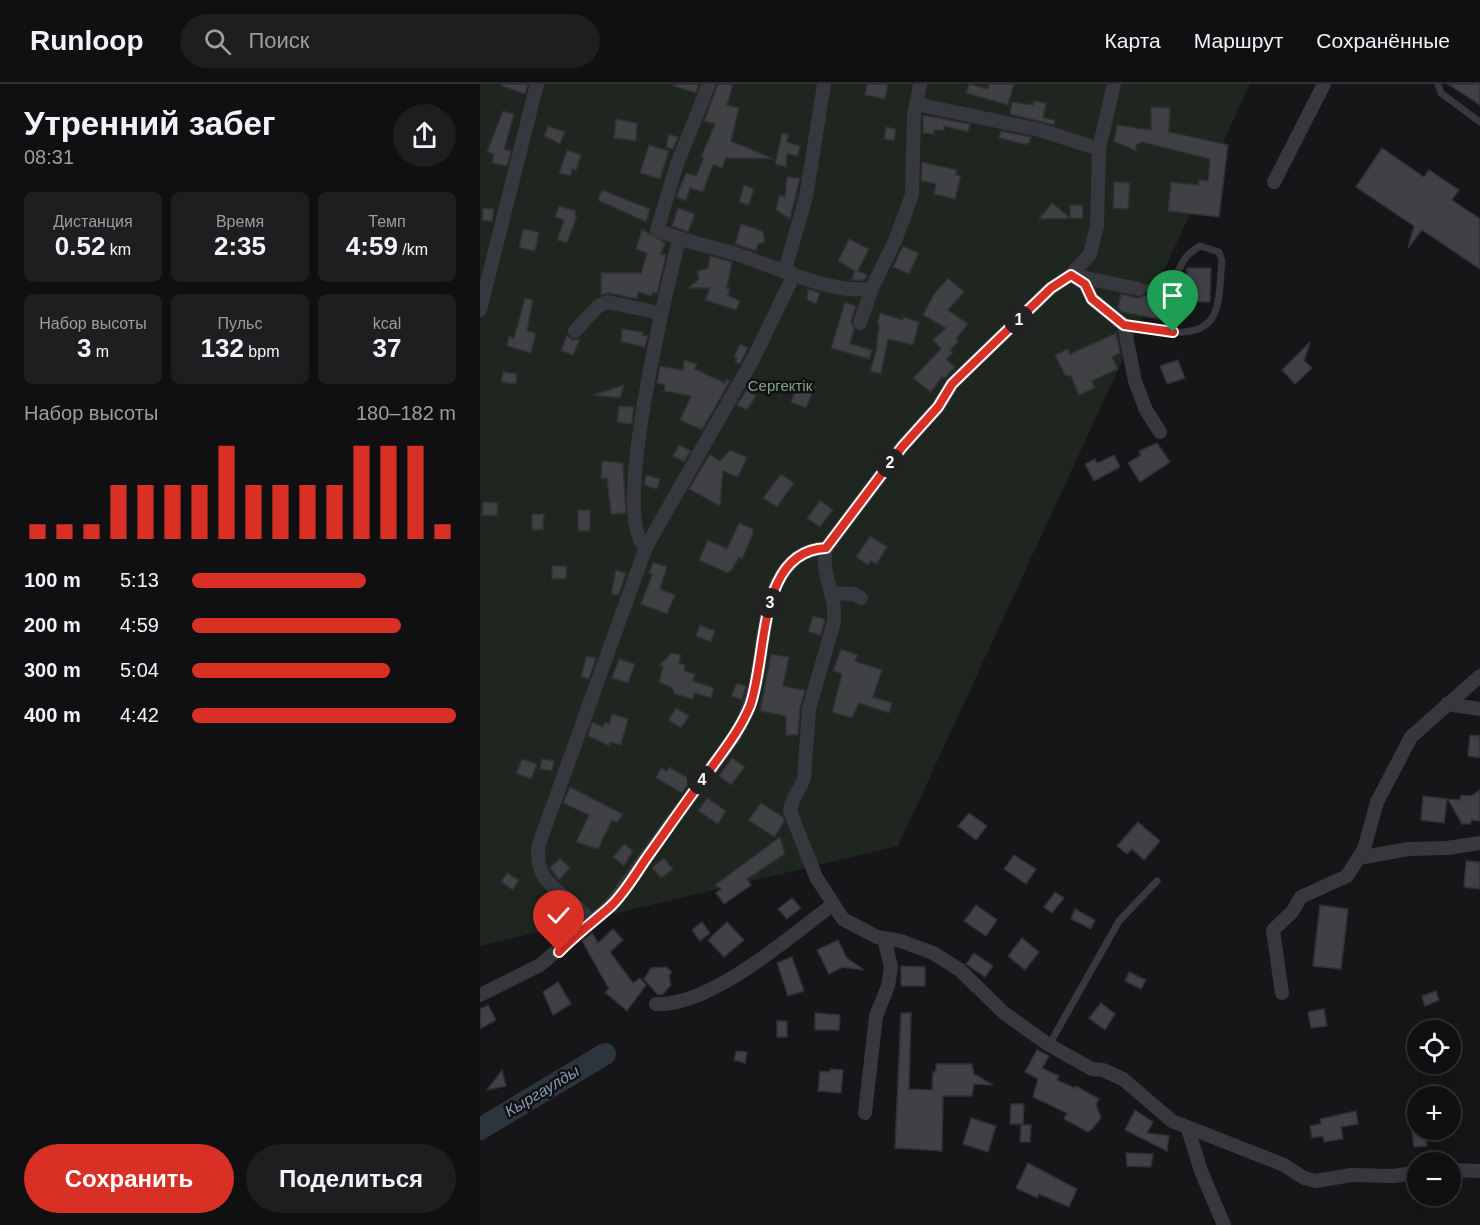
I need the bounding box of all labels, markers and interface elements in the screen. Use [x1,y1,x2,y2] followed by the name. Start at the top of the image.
[180,14,600,68] search box
[30,25,144,56] text: Runloop
[201,25,234,58] icon: search
[249,28,310,53] text: Поиск
[1105,29,1161,52] text: Карта
[1194,29,1283,52] text: Маршрут
[1316,29,1450,52] text: Сохранённые
[393,104,456,167] button: share
[24,105,276,142] text: Утренний забег
[24,146,74,168] text: 08:31
[53,213,133,230] text: Дистанция
[216,213,264,230] text: Время
[368,213,406,230] text: Темп
[55,231,105,261] text: 0.52
[214,231,266,261] text: 2:35
[346,231,398,261] text: 4:59
[105,241,131,258] text: km
[398,241,428,258] text: /km
[1147,270,1198,332] pin
[1156,279,1189,312] icon: arrive
[1004,305,1034,335] pin: 1
[1015,311,1023,328] text: 1
[39,315,147,332] text: Набор высоты
[218,315,262,332] text: Пульс
[373,315,401,332] text: kcal
[77,333,91,363] text: 3
[201,333,244,363] text: 132
[373,333,401,363] text: 37
[91,343,109,360] text: m
[244,343,279,360] text: bpm
[748,377,813,394] park label: Сергектік
[24,402,158,424] text: Набор высоты
[356,402,456,424] text: 180–182 m
[875,448,905,478] pin: 2
[886,454,894,471] text: 2
[24,569,81,591] text: 100 m
[120,569,159,591] text: 5:13
[755,588,785,618] pin: 3
[766,594,774,611] text: 3
[24,614,81,636] text: 200 m
[120,614,159,636] text: 4:59
[24,659,81,681] text: 300 m
[120,659,159,681] text: 5:04
[24,704,81,726] text: 400 m
[120,704,159,726] text: 4:42
[687,765,717,795] pin: 4
[698,771,706,788] text: 4
[533,890,584,952] pin
[542,899,575,932] icon: check
[1407,1020,1461,1206] map controls
[1407,1020,1461,1074] button: locate
[502,1062,582,1120] water label: Кыргаулды
[1407,1086,1461,1140] button: +
[24,1144,234,1213] button: Сохранить
[246,1144,456,1213] button: Поделиться
[1407,1152,1461,1206] button: −

